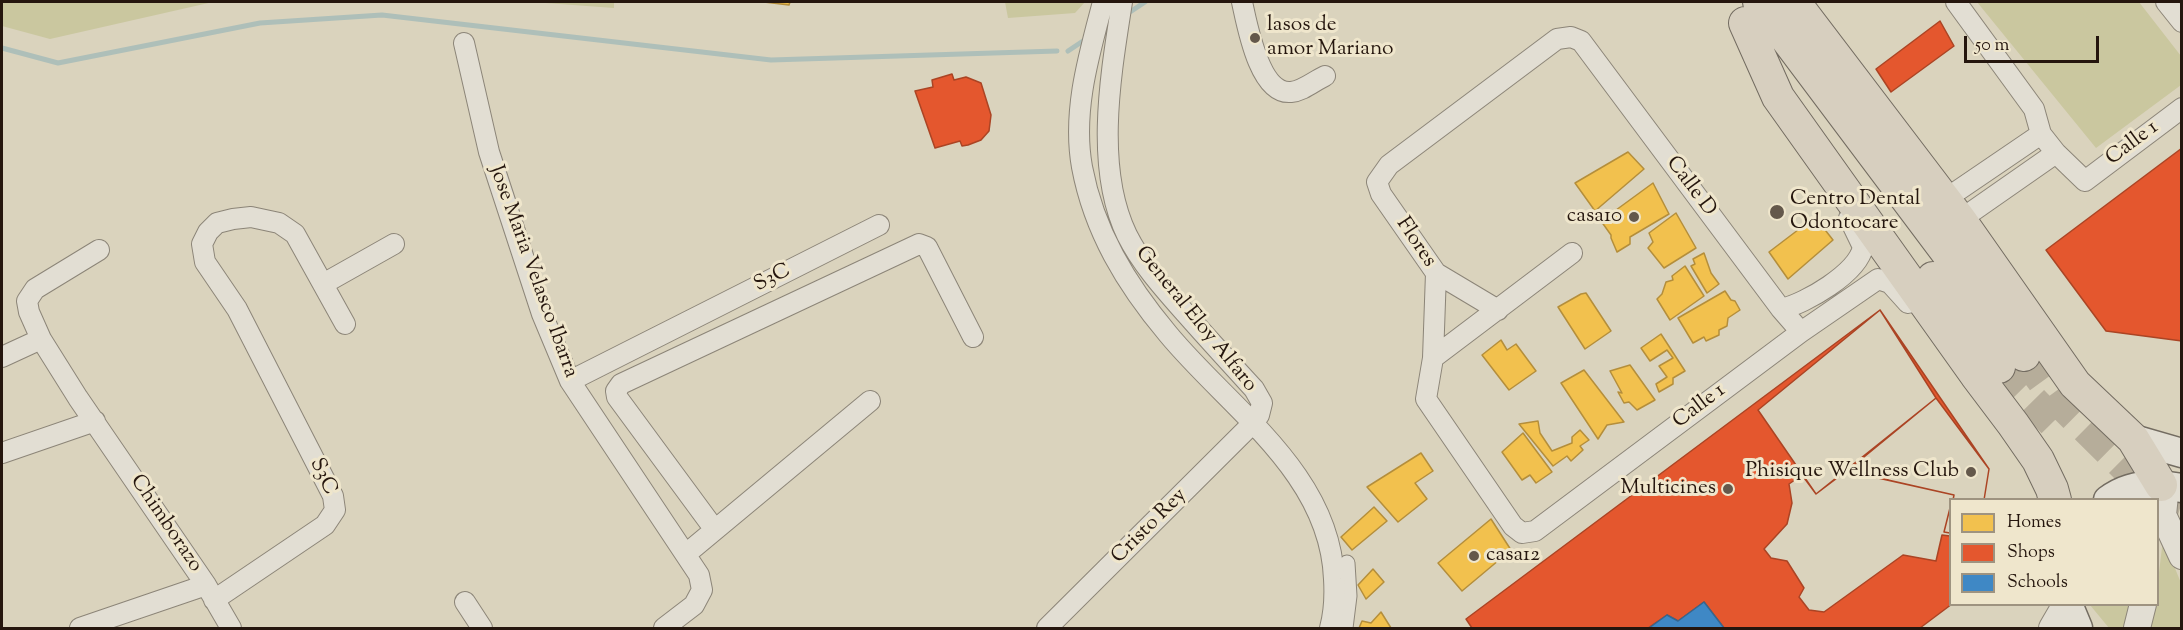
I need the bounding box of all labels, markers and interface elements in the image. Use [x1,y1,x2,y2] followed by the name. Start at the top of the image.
[1267,13,1394,63] place label: lasos de amor Mariano
[1967,24,2102,62] scale bar
[1248,31,1262,45] marker: lasos de amor Mariano
[1975,33,2009,59] text: 50 m
[2102,116,2164,172] street label: Calle 1
[1659,152,1721,222] street label: Calle D
[482,162,582,382] street label: Jose Maria Velasco Ibarra
[1790,187,1921,237] place label: Centro Dental Odontocare
[1768,203,1786,221] marker: Centro Dental Odontocare
[1567,204,1622,230] place label: casa10
[1627,210,1641,224] marker: casa10
[1389,213,1441,273] street label: Flores
[1129,242,1261,398] street label: General Eloy Alfaro
[750,259,796,299] street label: S3C
[1669,379,1731,435] street label: Calle 1
[303,455,341,499] street label: S3C
[1745,459,1959,485] place label: Phisique Wellness Club
[1964,465,1978,479] marker: Phisique Wellness Club
[123,470,207,578] street label: Chimborazo
[1621,476,1716,502] place label: Multicines
[1721,482,1735,496] marker: Multicines
[1107,484,1193,570] street label: Cristo Rey
[1949,498,2159,606] legend
[2007,510,2061,536] text: Homes
[2007,540,2055,566] text: Shops
[1486,543,1540,569] place label: casa12
[1467,549,1481,563] marker: casa12
[2007,570,2068,596] text: Schools

